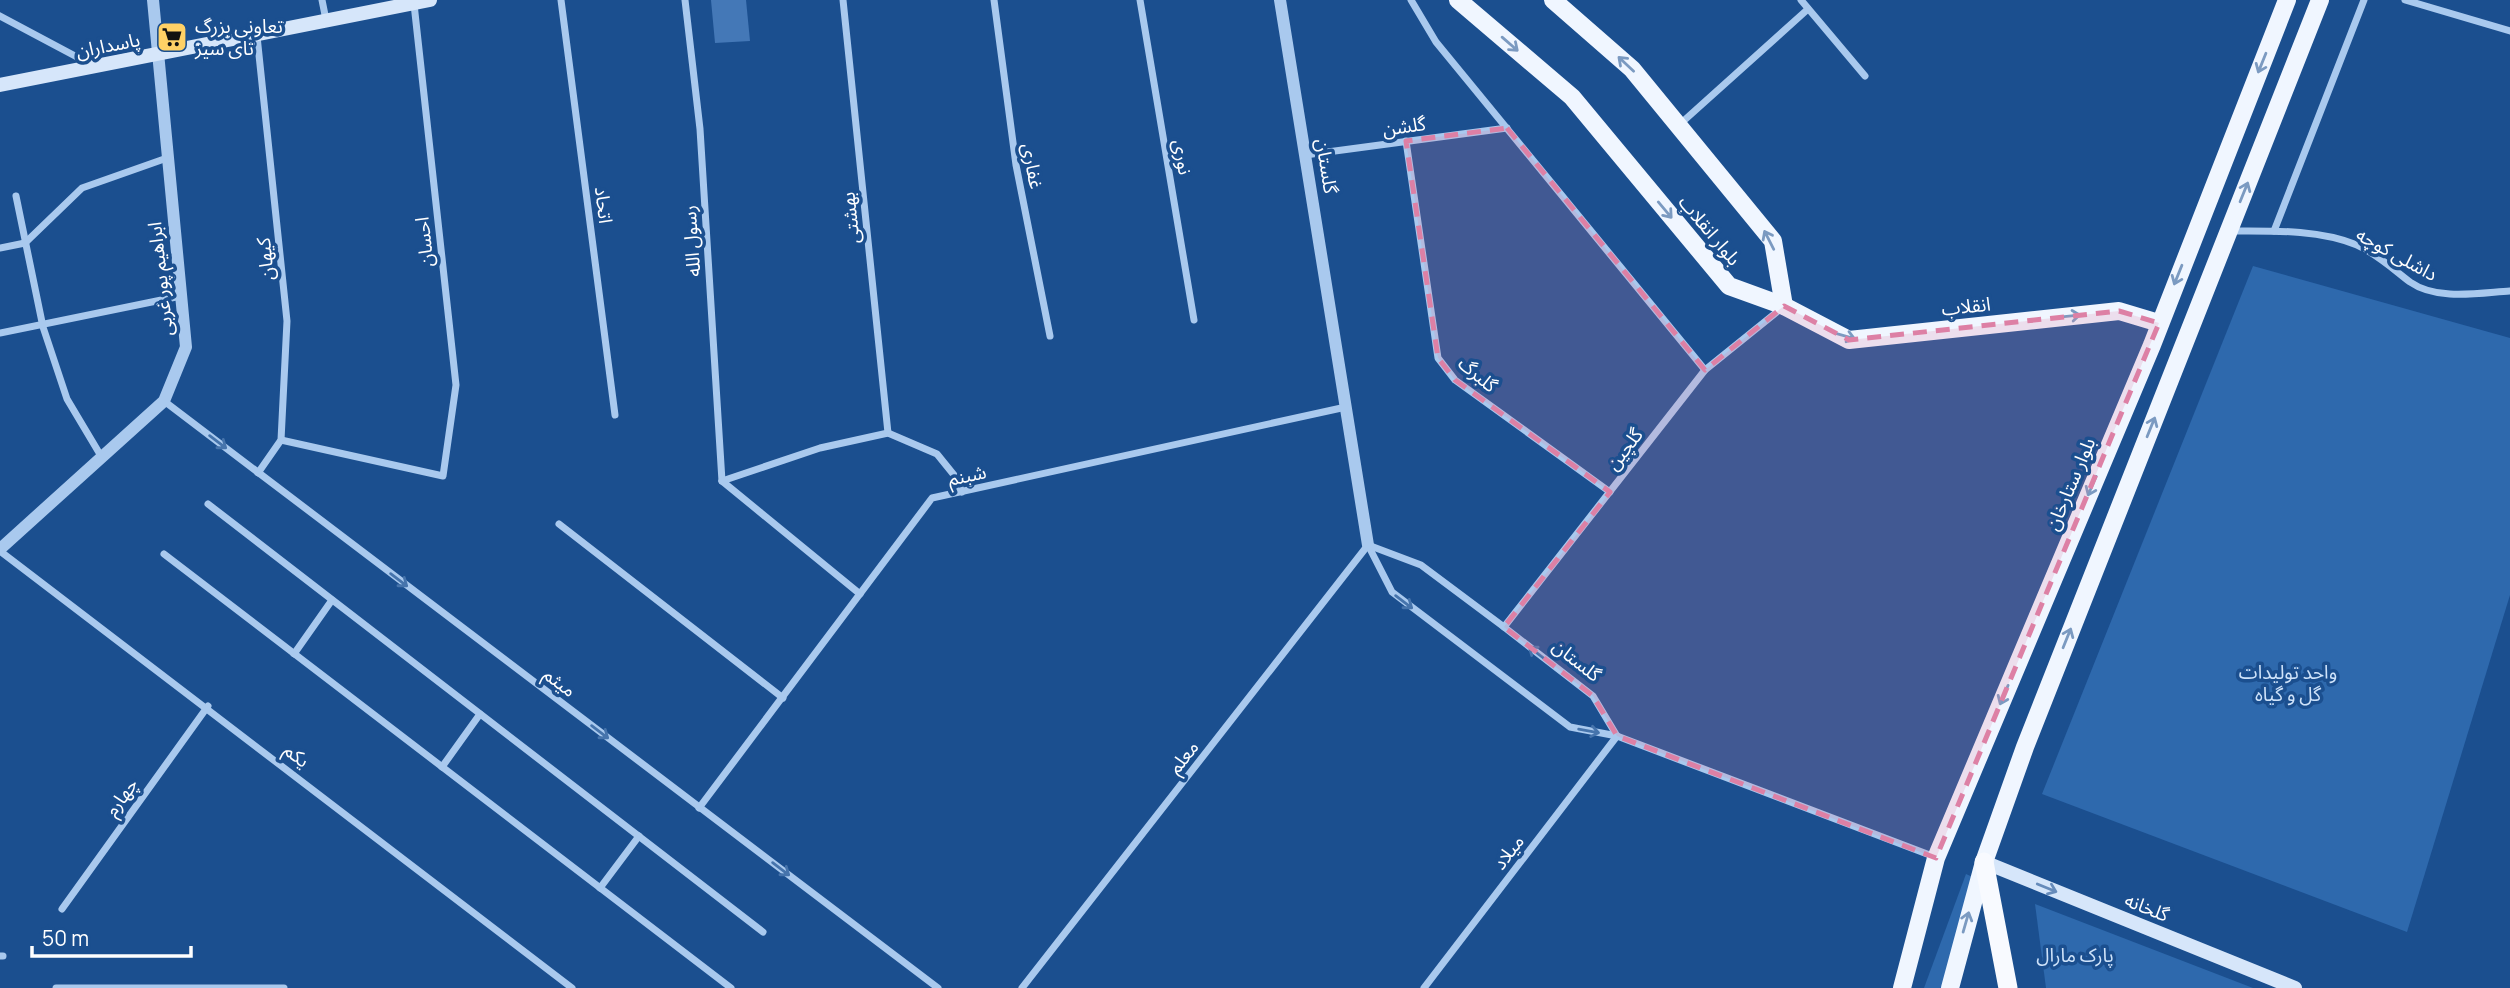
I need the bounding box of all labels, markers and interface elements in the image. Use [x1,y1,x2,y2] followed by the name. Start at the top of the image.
[194,13,283,61] place label: تعاونی بزرگ تای سیز
[155,20,189,54] supermarket icon: تعاونی بزرگ تای سیز
[74,26,142,64] street label: پاسداران
[1501,36,1519,52] one-way arrow
[2254,52,2267,74] one-way arrow
[1618,56,1635,73] one-way arrow
[1381,110,1429,142] street label: گلشن
[1167,137,1199,177] street label: نوری
[1310,137,1344,197] street label: گلستان
[1016,141,1050,191] street label: غفاری
[2238,182,2251,204] one-way arrow
[589,185,619,225] street label: اتحاد
[1673,189,1747,271] street label: بلوار انقلاب
[834,191,866,245] street label: بهشتی
[1657,200,1673,218] one-way arrow
[676,204,706,278] street label: رسول الله
[408,216,440,268] street label: احسان
[141,220,181,337] street label: ابراهیم پور غربی
[2352,221,2442,287] street label: داشلی کوچه
[1762,230,1776,251] one-way arrow
[250,235,280,282] street label: کیهان
[2171,264,2184,285] one-way arrow
[1940,290,1992,322] street label: انقلاب
[2058,310,2081,323] one-way arrow
[1833,331,1855,344] one-way arrow
[1453,350,1504,399] street label: گلبرگ
[2145,416,2158,438] one-way arrow
[1599,422,1649,475] street label: گلچین
[2039,434,2101,534] street label: بلوار ستارخان
[208,435,227,449] one-way arrow
[945,458,989,494] street label: شبنم
[2085,474,2098,496] one-way arrow
[389,572,408,587] one-way arrow
[1394,594,1413,609] one-way arrow
[2062,628,2075,650] one-way arrow
[1547,633,1608,688] street label: گلستان
[1528,645,1547,660] one-way arrow
[2239,659,2337,707] park label: واحد تولیدات گل و گیاه
[537,661,582,704] street label: میثم
[1997,684,2010,706] one-way arrow
[590,724,609,739] one-way arrow
[1577,725,1600,738] one-way arrow
[1162,735,1206,781] street label: معلم
[278,737,315,775] street label: یکم
[98,772,145,823] street label: چهارم
[1486,829,1530,875] street label: میلاد
[771,862,790,877] one-way arrow
[2036,882,2057,895] one-way arrow
[2121,886,2174,928] street label: گلخانه
[1961,911,1974,933] one-way arrow
[32,914,191,958] scale bar
[42,924,89,952] text: 50 m
[2036,942,2114,968] park label: پارک مارال

